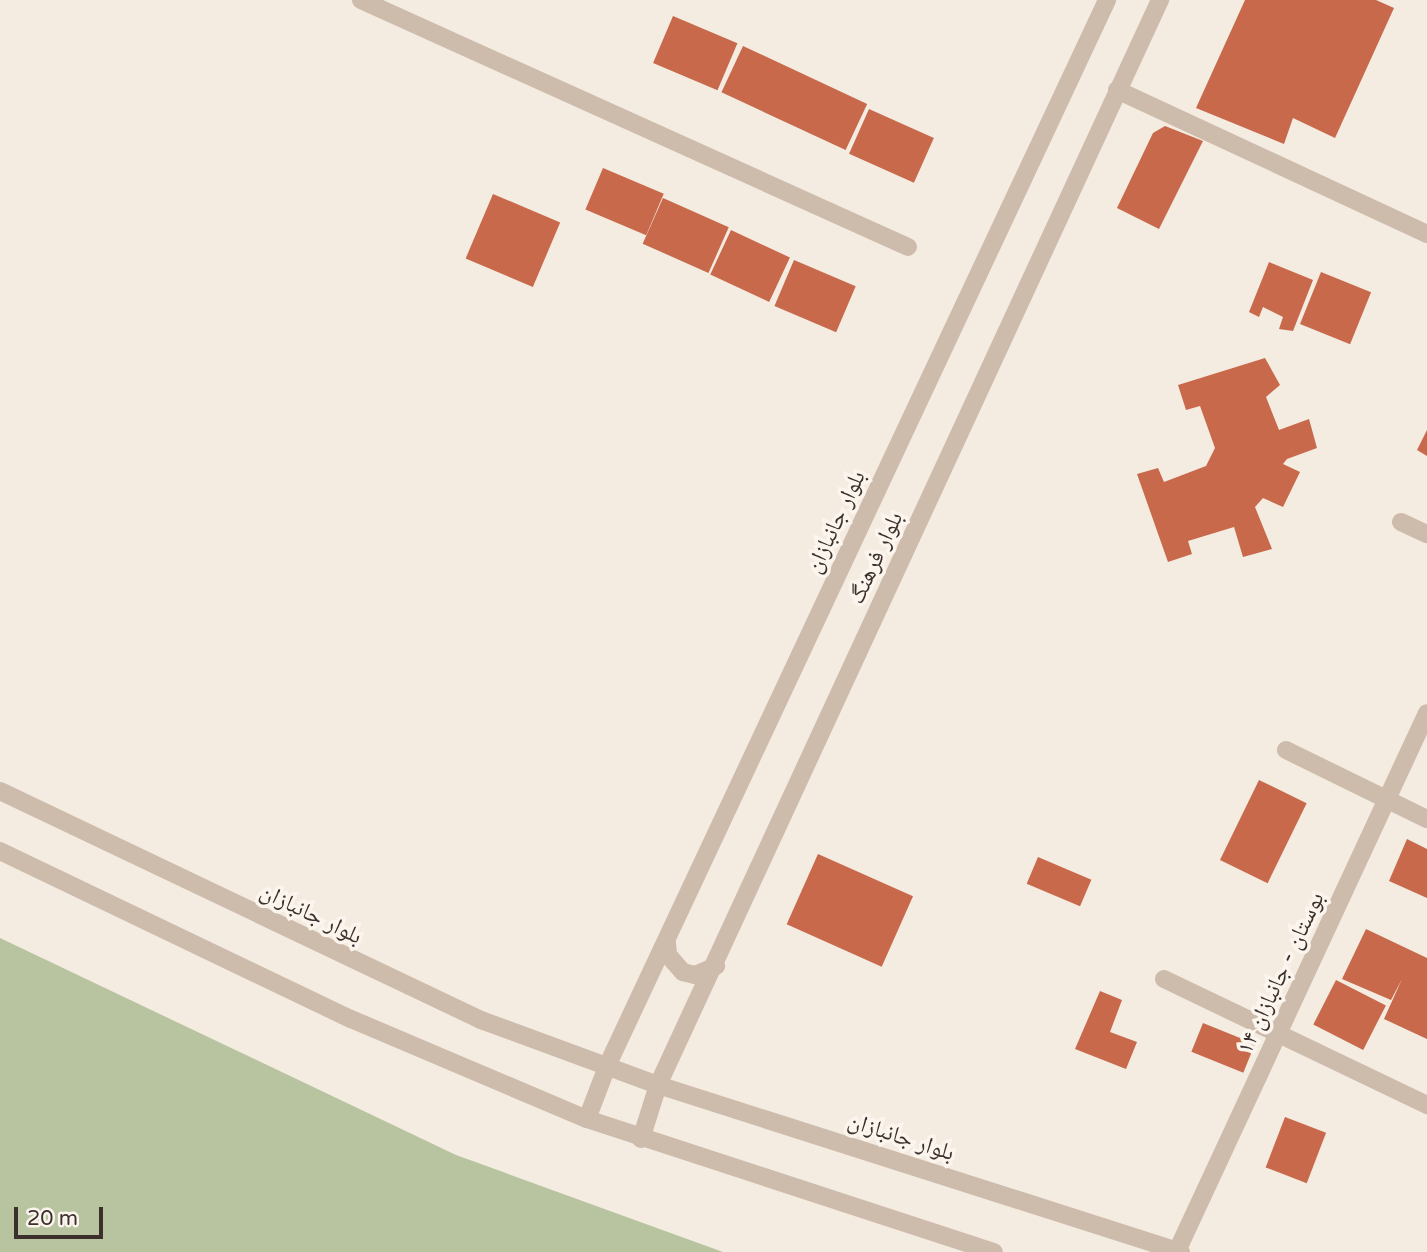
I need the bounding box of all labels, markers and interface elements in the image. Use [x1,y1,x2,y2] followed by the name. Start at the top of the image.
[800,466,872,578] street label: بلوار جانبازان
[843,508,909,608] street label: بلوار فرهنگ
[255,877,367,951] street label: بلوار جانبازان
[1232,888,1330,1058] street label: بوستان - جانبازان ۱۴
[844,1107,958,1167] street label: بلوار جانبازان
[18,1192,107,1236] scale bar
[27,1206,78,1231] text: 20 m

